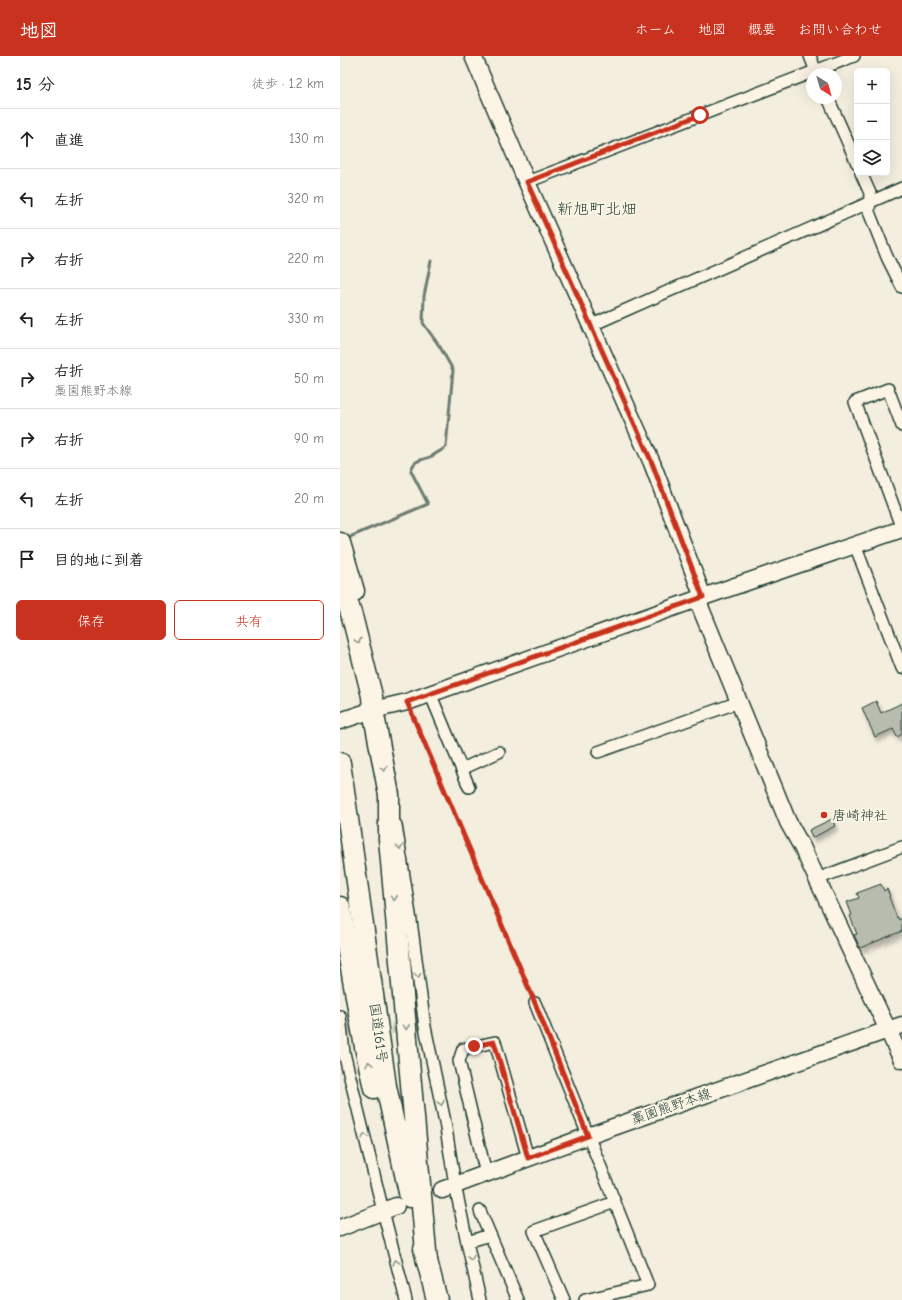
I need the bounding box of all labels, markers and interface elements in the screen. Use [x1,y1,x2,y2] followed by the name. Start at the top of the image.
[20,20,58,42] text: 地図
[635,21,676,38] text: ホーム
[698,21,726,38] text: 地図
[748,21,776,38] text: 概要
[798,21,882,38] text: お問い合わせ
[806,68,842,104] north arrow
[854,68,890,176] map controls
[854,68,890,104] button: +
[16,75,55,94] text: 15 分
[252,76,324,91] text: 徒歩 · 1.2 km
[854,104,890,140] button: −
[691,106,709,124] route start
[16,128,38,150] icon: ahead
[54,131,84,149] text: 直進
[289,131,324,146] text: 130 m
[854,140,890,176] button: layers
[16,188,38,210] icon: left
[54,191,84,209] text: 左折
[288,191,324,206] text: 320 m
[557,200,637,218] district label: 新旭町北畑
[16,248,38,270] icon: right
[54,251,84,269] text: 右折
[287,251,324,266] text: 220 m
[16,308,38,330] icon: left
[54,311,84,329] text: 左折
[288,311,324,326] text: 330 m
[54,362,84,380] text: 右折
[16,368,38,390] icon: right
[294,371,324,386] text: 50 m
[54,383,132,398] text: 藁園熊野本線
[16,428,38,450] icon: right
[54,431,84,449] text: 右折
[294,431,324,446] text: 90 m
[16,488,38,510] icon: left
[54,491,84,509] text: 左折
[294,491,324,506] text: 20 m
[16,548,38,570] icon: arrive
[54,551,144,569] text: 目的地に到着
[16,600,166,640] button: 保存
[174,600,324,640] button: 共有
[353,637,362,644] one-way arrow
[379,765,388,772] one-way arrow
[832,807,888,824] place label: 唐崎神社
[819,810,829,820] marker: 唐崎神社
[395,844,404,850] one-way arrow
[390,895,399,901] one-way arrow
[413,972,422,979] one-way arrow
[366,1002,391,1064] street label: 国道161号
[401,1024,410,1030] one-way arrow
[465,1037,483,1055] route end
[365,1061,373,1067] one-way arrow
[629,1085,714,1128] street label: 藁園熊野本線
[436,1100,445,1106] one-way arrow
[361,1133,369,1139] one-way arrow
[466,1255,474,1262] one-way arrow
[393,1259,401,1266] one-way arrow

